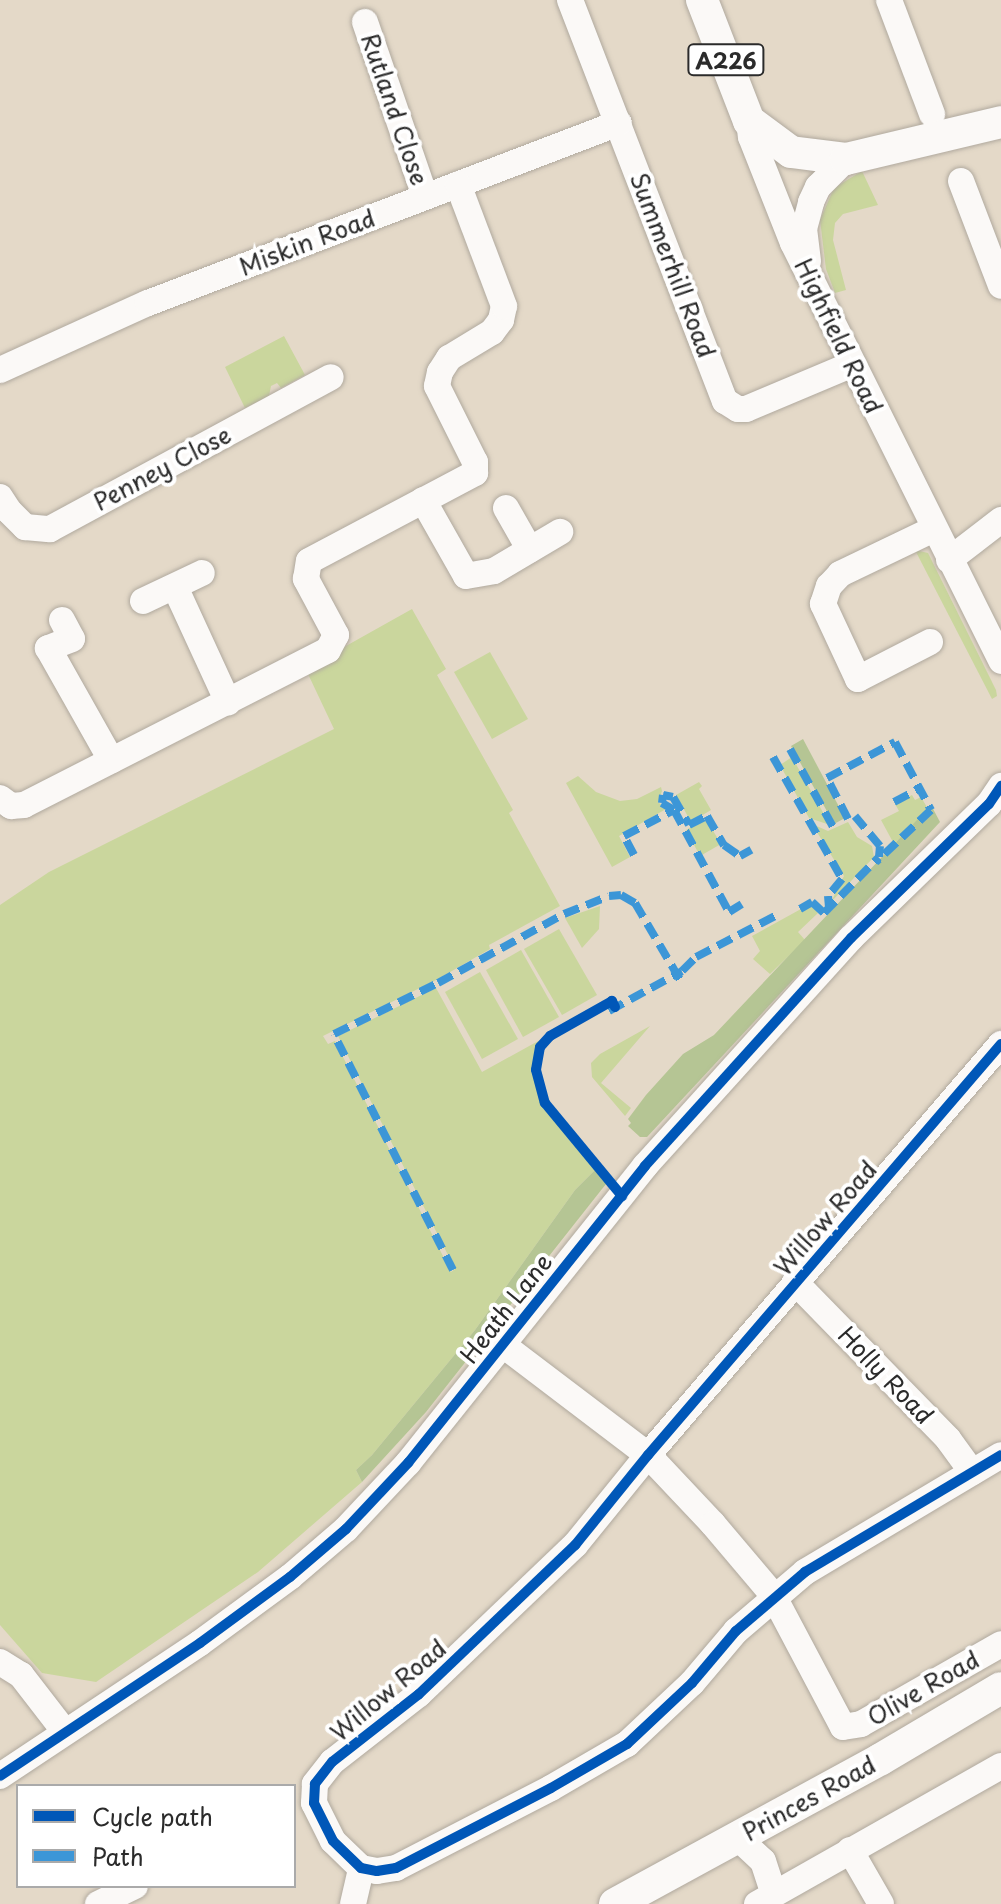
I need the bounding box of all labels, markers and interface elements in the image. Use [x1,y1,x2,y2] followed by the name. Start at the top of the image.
[355,29,435,189] street label: Rutland Close
[686,42,766,78] road number: A226
[624,168,722,362] street label: Summerhill Road
[236,203,378,281] street label: Miskin Road
[789,254,889,418] street label: Highfield Road
[88,419,236,517] street label: Penney Close
[768,1155,882,1281] street label: Willow Road
[454,1247,558,1369] street label: Heath Lane
[832,1320,940,1430] street label: Holly Road
[324,1633,452,1747] street label: Willow Road
[862,1645,984,1731] street label: Olive Road
[737,1750,881,1846] street label: Princes Road
[16,1784,296,1888] legend
[92,1798,213,1834] text: Cycle path
[92,1838,144,1874] text: Path

